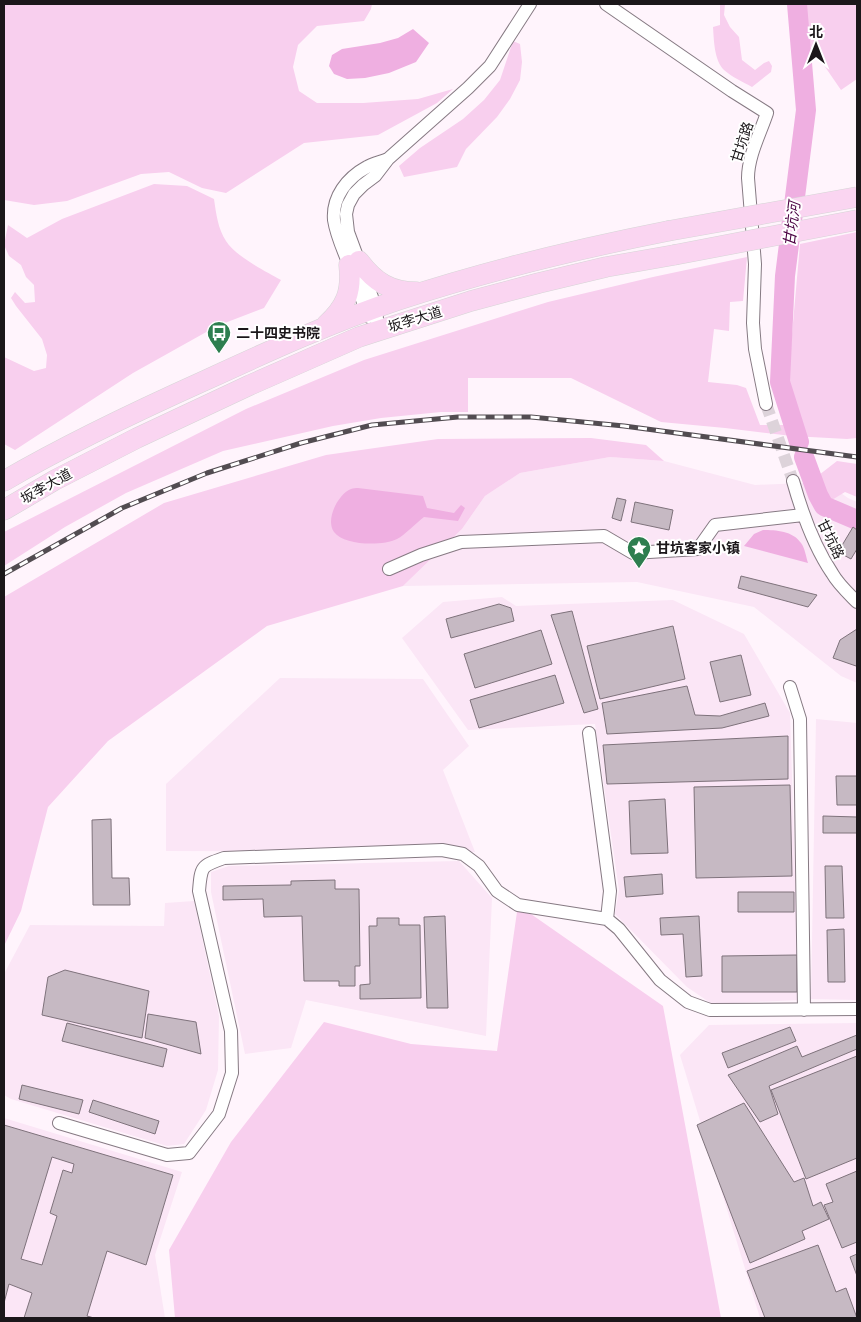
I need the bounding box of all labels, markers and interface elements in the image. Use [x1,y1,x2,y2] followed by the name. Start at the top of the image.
[791,20,841,70] north arrow
[809,23,823,40] text: 北
[727,119,756,164] street label: 甘坑路
[779,197,803,247] water label: 甘坑河
[386,302,444,335] street label: 坂李大道
[206,320,232,354] bus stop icon: 二十四史书院
[236,324,320,341] place label: 二十四史书院
[17,465,74,507] street label: 坂李大道
[815,516,848,561] street label: 甘坑路
[626,535,652,569] place icon: 甘坑客家小镇
[656,539,740,556] place label: 甘坑客家小镇

